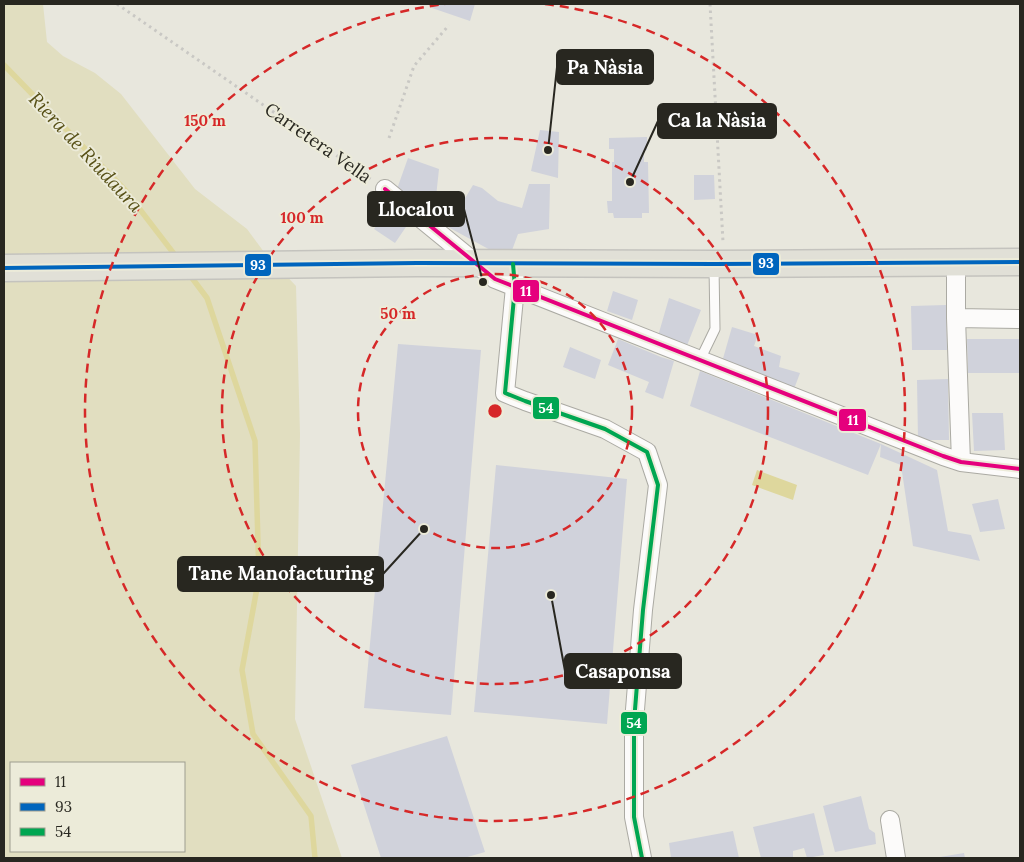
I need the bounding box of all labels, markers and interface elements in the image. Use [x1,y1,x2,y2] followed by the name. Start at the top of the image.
[557,50,653,84] callout: Pa Nàsia
[567,55,643,79] text: Pa Nàsia
[24,87,148,218] water label: Riera de Riudaura
[260,97,376,188] street label: Carretera Vella
[658,104,776,138] callout: Ca la Nàsia
[668,108,766,132] text: Ca la Nàsia
[184,111,226,130] text: 150 m
[368,192,464,226] callout: Llocalou
[378,197,454,221] text: Llocalou
[281,208,324,227] text: 100 m
[752,252,780,276] line badge: 93
[244,253,272,277] line badge: 93
[758,254,774,272] text: 93
[250,256,266,274] text: 93
[512,279,540,303] line badge: 11
[520,282,532,300] text: 11
[380,304,416,323] text: 50 m
[532,396,560,420] line badge: 54
[538,399,554,417] text: 54
[486,402,504,420] centre of rings
[838,408,867,432] line badge: 11
[847,411,859,429] text: 11
[178,557,383,591] callout: Tane Manofacturing
[189,561,375,585] text: Tane Manofacturing
[565,654,681,688] callout: Casaponsa
[575,659,671,683] text: Casaponsa
[620,711,648,735] line badge: 54
[626,714,642,732] text: 54
[10,762,185,852] legend
[55,772,66,791] text: 11
[55,797,72,816] text: 93
[55,822,71,841] text: 54

